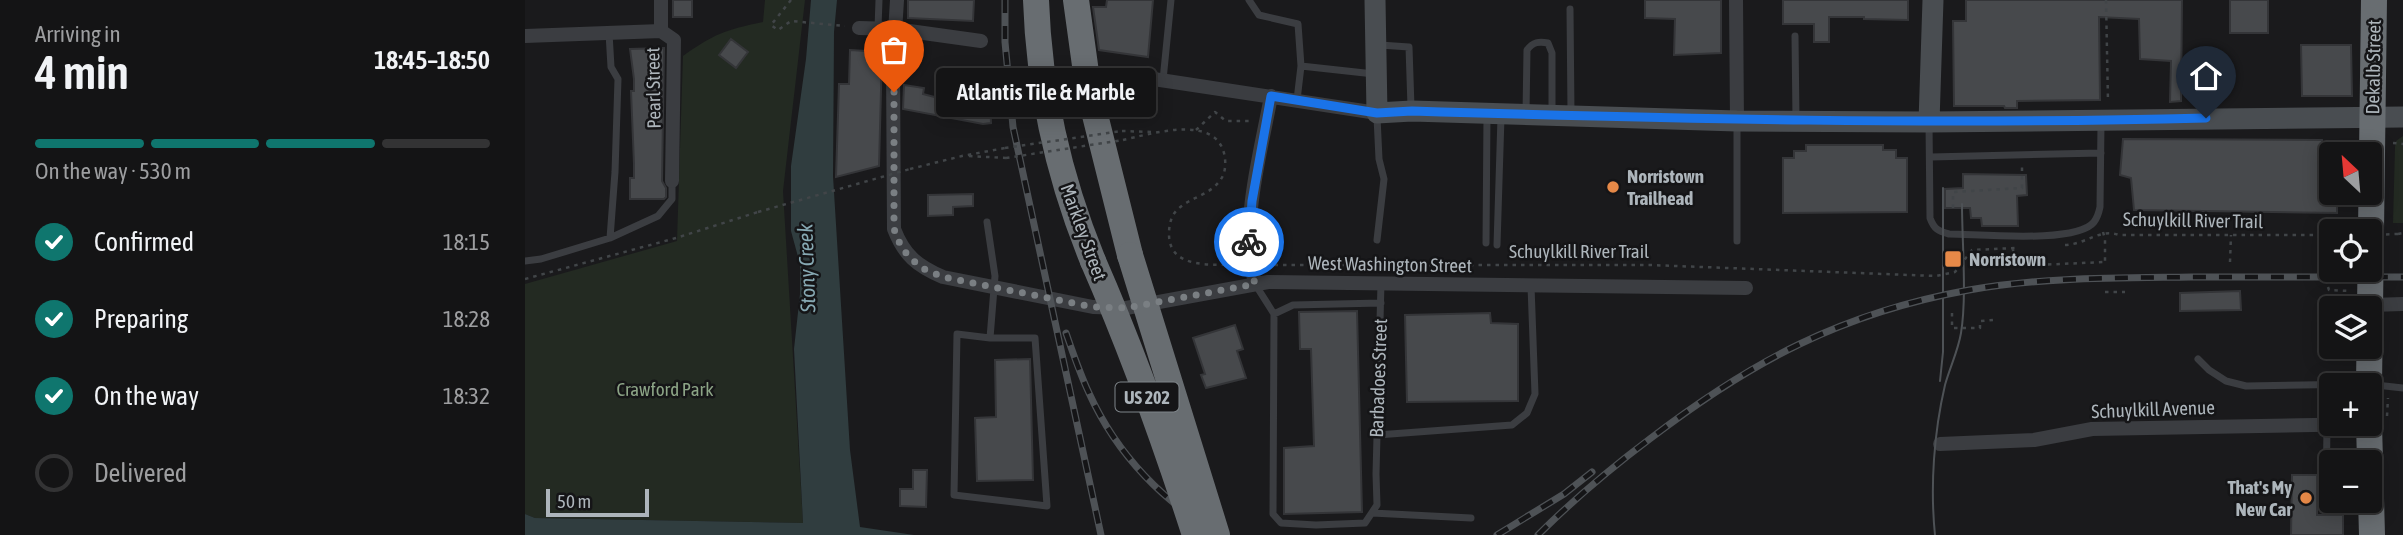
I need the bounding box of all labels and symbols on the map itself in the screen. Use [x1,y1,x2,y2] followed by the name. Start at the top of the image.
[2361,19,2385,115] street label: Dekalb Street
[864,20,924,92] pin
[2176,46,2236,118] pin
[641,47,665,129] street label: Pearl Street
[936,68,1157,116] callout: Atlantis Tile & Marble
[2319,142,2382,205] north arrow
[1627,165,1704,209] place label: Norristown Trailhead
[1605,179,1621,195] marker: Norristown Trailhead
[1056,181,1112,283] street label: Markley Street
[1214,207,1284,277] courier
[2123,208,2263,232] street label: Schuylkill River Trail
[792,222,820,314] water label: Stony Creek
[1509,240,1649,262] street label: Schuylkill River Trail
[1969,248,2046,270] place label: Norristown
[1943,249,1963,269] marker: Norristown
[1308,252,1472,276] street label: West Washington Street
[1365,318,1391,438] street label: Barbadoes Street
[616,378,714,400] park label: Crawford Park
[1115,382,1179,412] road number: US 202
[2091,396,2215,422] street label: Schuylkill Avenue
[2228,476,2292,520] place label: That's My New Car
[546,486,649,518] scale bar
[2298,490,2314,506] marker: That's My New Car

